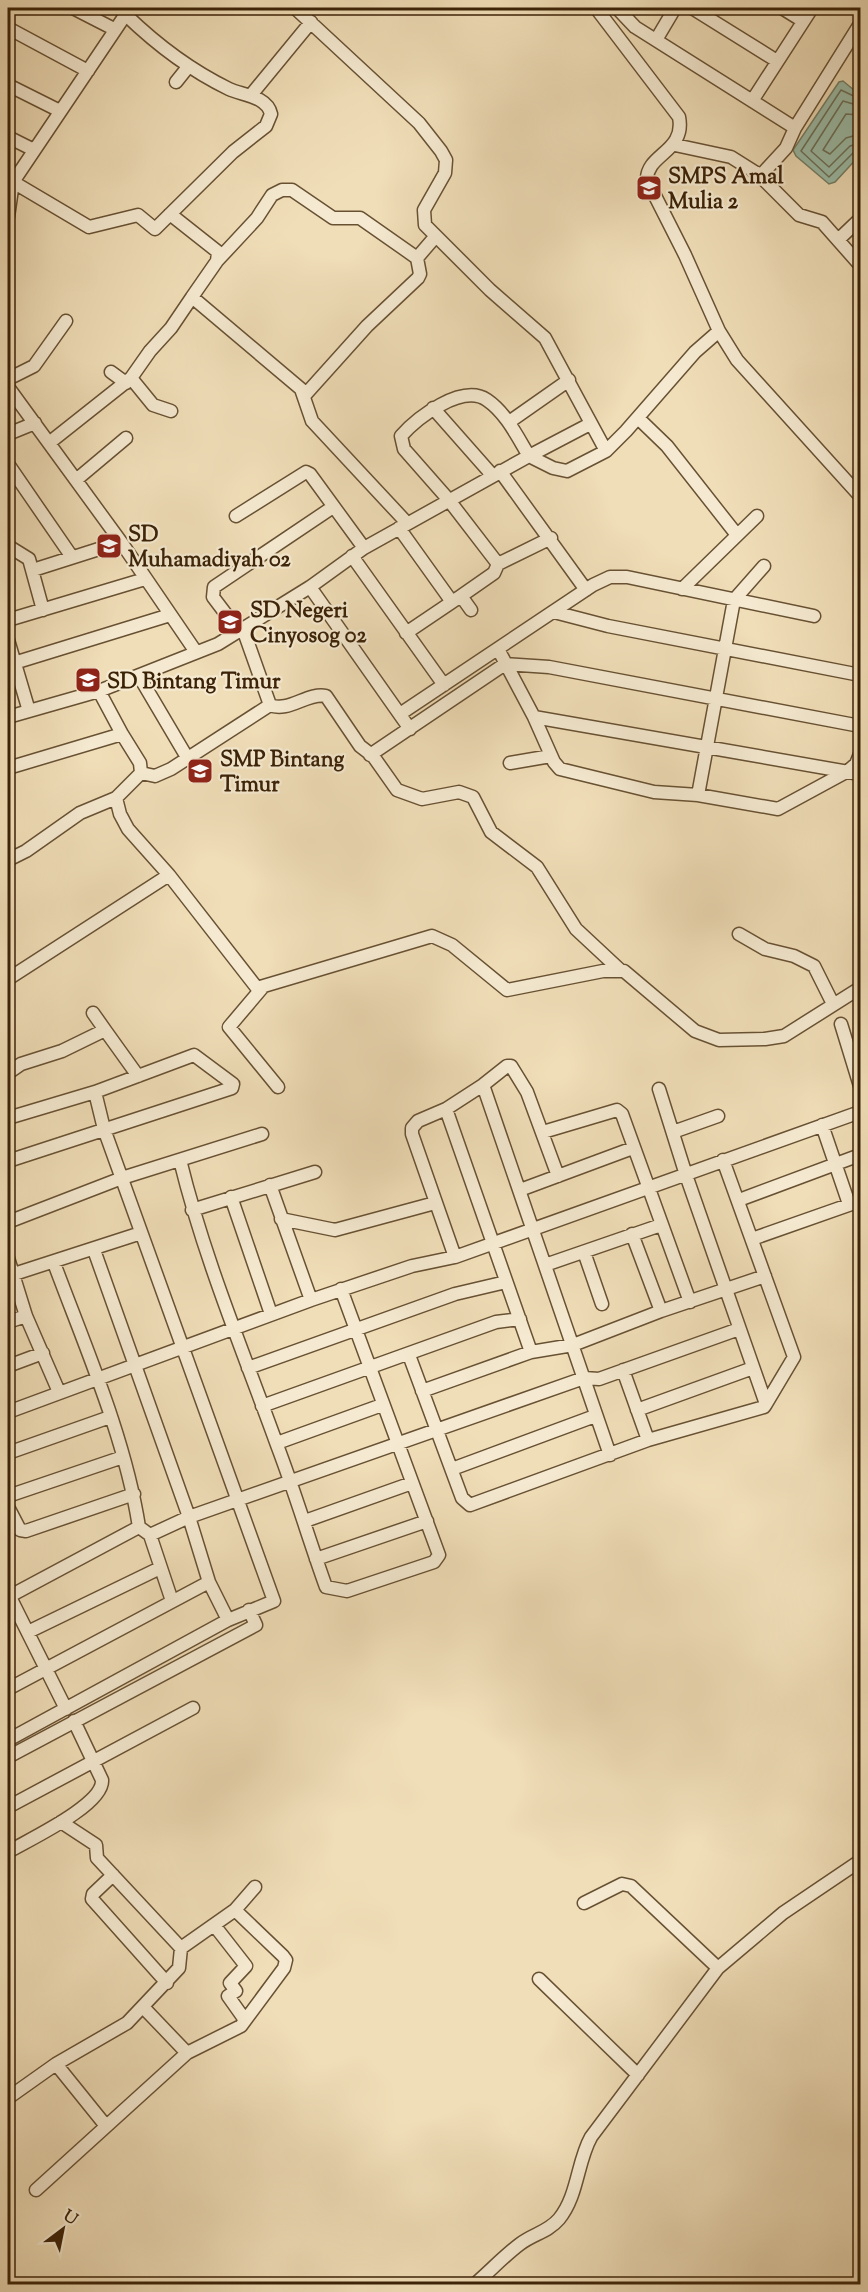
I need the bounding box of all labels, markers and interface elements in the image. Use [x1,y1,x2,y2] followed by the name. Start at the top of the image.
[668,162,784,219] place label: SMPS Amal Mulia 2
[634,173,664,203] school or university icon: SMPS Amal Mulia 2
[128,520,291,577] place label: SD Muhamadiyah 02
[94,531,124,561] school or university icon: SD Muhamadiyah 02
[250,596,367,653] place label: SD Negeri Cinyosog 02
[215,607,245,637] school or university icon: SD Negeri Cinyosog 02
[73,665,103,695] school or university icon: SD Bintang Timur
[107,667,281,699] place label: SD Bintang Timur
[220,745,344,802] place label: SMP Bintang Timur
[185,756,215,786] school or university icon: SMP Bintang Timur
[33,2199,93,2259] north arrow
[58,2205,82,2232] text: U

